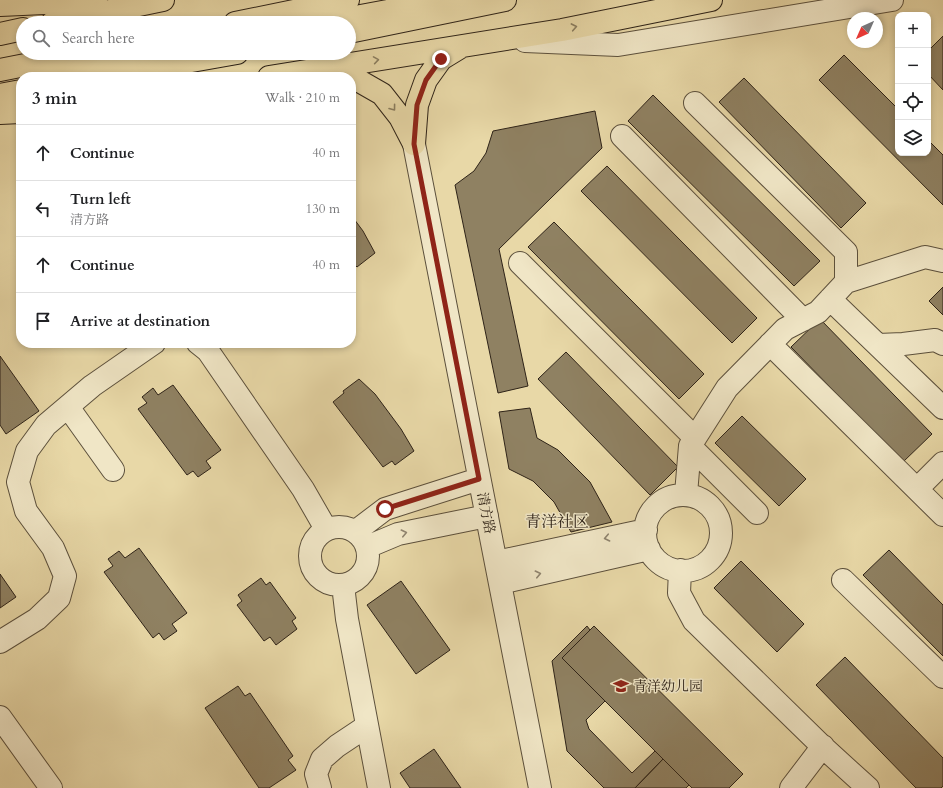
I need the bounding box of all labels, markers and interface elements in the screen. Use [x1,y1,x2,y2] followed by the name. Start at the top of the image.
[847,12,883,48] north arrow
[895,12,931,156] map controls
[895,12,931,48] button: +
[16,16,356,60] search box
[570,24,577,32] one-way arrow
[30,27,52,49] icon: search
[62,28,135,48] text: Search here
[895,48,931,84] button: −
[432,50,450,68] route end
[373,56,379,65] one-way arrow
[895,84,931,120] button: locate
[32,87,77,110] text: 3 min
[265,89,340,107] text: Walk · 210 m
[388,104,396,111] one-way arrow
[895,120,931,156] button: layers
[32,142,54,164] icon: ahead
[70,143,135,163] text: Continue
[312,144,340,162] text: 40 m
[70,189,131,209] text: Turn left
[32,198,54,220] icon: left
[306,200,340,218] text: 130 m
[70,211,109,229] text: 清方路
[32,254,54,276] icon: ahead
[70,255,135,275] text: Continue
[312,256,340,274] text: 40 m
[32,310,54,332] icon: arrive
[70,311,210,331] text: Arrive at destination
[473,491,499,535] street label: 清方路
[376,500,394,518] route start
[525,511,589,533] district label: 青洋社区
[401,530,407,538] one-way arrow
[604,533,611,542] one-way arrow
[534,570,541,579] one-way arrow
[612,677,630,695] school or university icon: 青洋幼儿园
[633,677,703,696] place label: 青洋幼儿园

